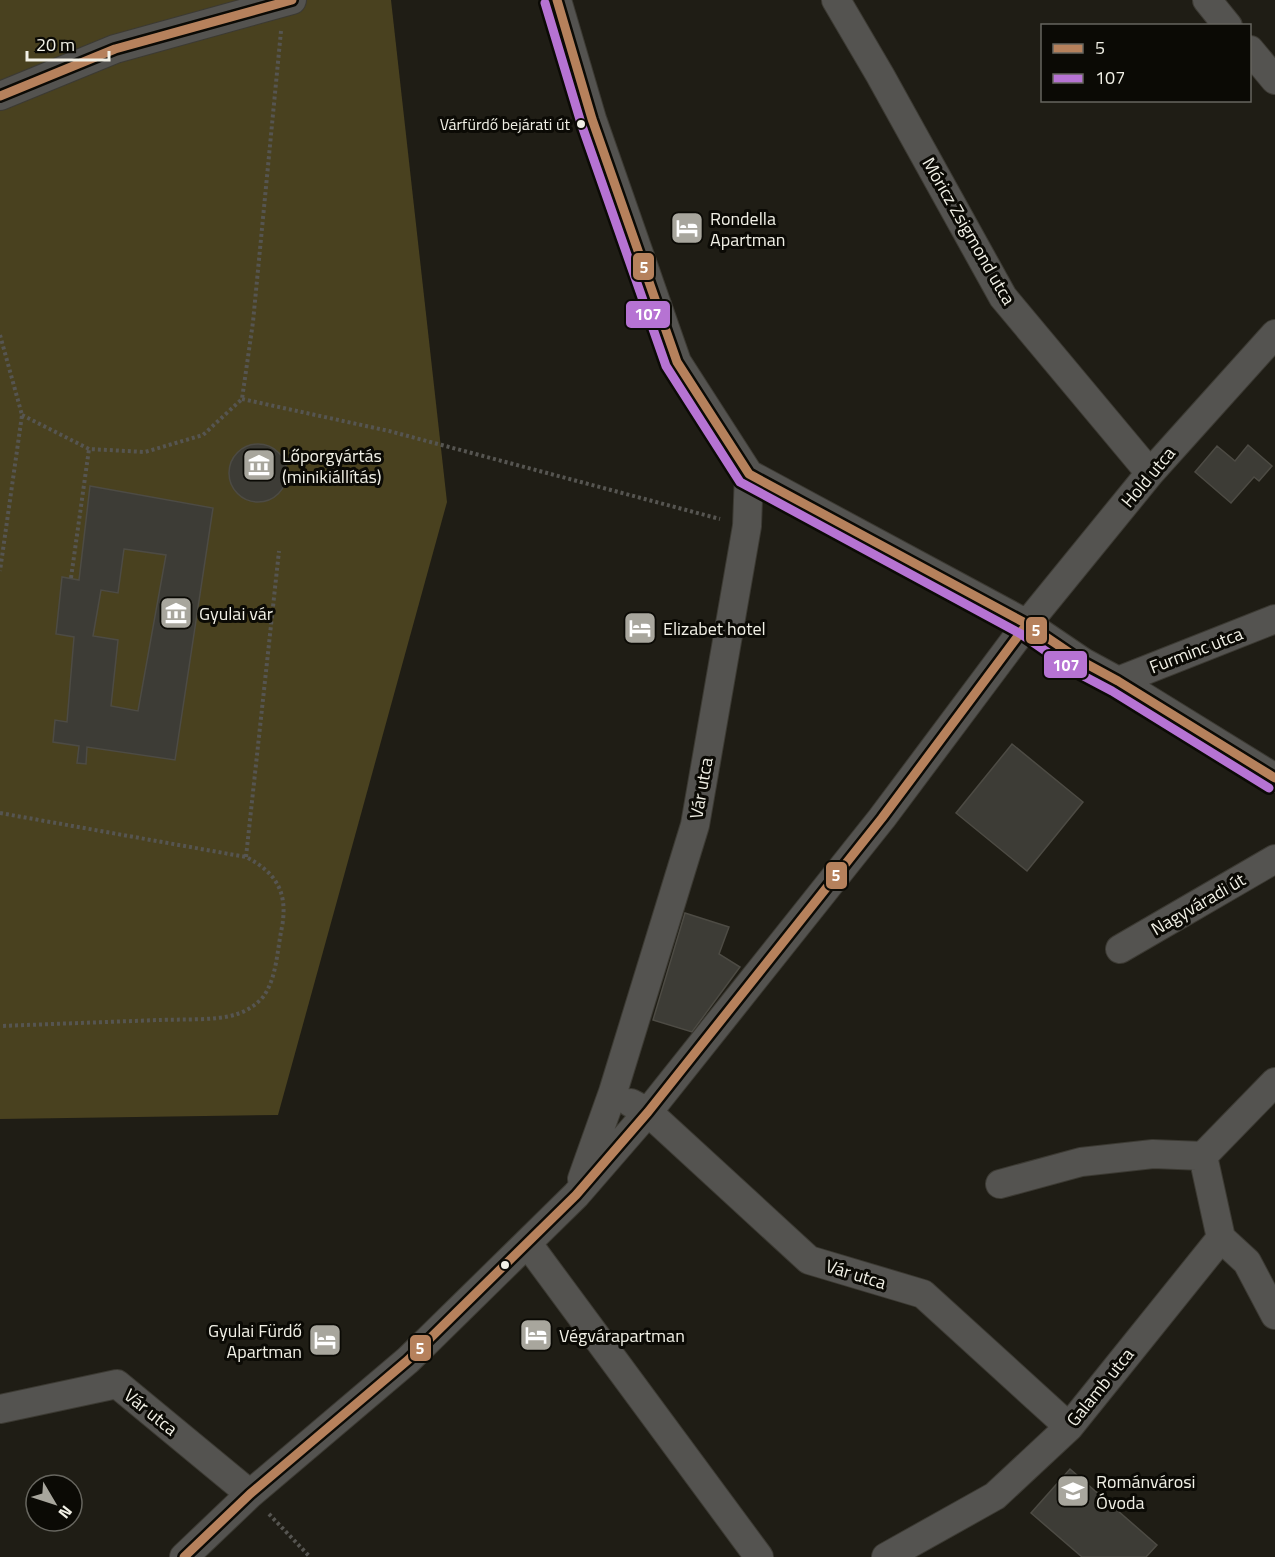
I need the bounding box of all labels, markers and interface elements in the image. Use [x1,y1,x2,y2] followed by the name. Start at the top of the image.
[27,24,110,62] scale bar
[1041,24,1251,102] legend
[36,31,75,58] text: 20 m
[1095,34,1105,61] text: 5
[1095,64,1125,91] text: 107
[440,112,570,136] place label: Várfürdő bejárati út
[575,118,587,130] marker: Várfürdő bejárati út
[916,152,1022,310] street label: Móricz Zsigmond utca
[710,205,786,253] place label: Rondella Apartman
[669,210,705,246] hotel icon: Rondella Apartman
[632,252,655,281] line badge: 5
[640,255,649,279] text: 5
[625,300,671,329] line badge: 107
[635,302,661,326] text: 107
[1115,441,1181,513] street label: Hold utca
[282,442,382,490] place label: Lőporgyártás (minikiállítás)
[241,447,277,483] museum icon: Lőporgyártás (minikiállítás)
[158,595,194,631] museum icon: Gyulai vár
[199,600,273,627] place label: Gyulai vár
[622,610,658,646] hotel icon: Elizabet hotel
[663,615,766,642] place label: Elizabet hotel
[1025,616,1048,645] line badge: 5
[1032,618,1041,642] text: 5
[1145,620,1247,680] street label: Furminc utca
[1043,650,1088,679] line badge: 107
[1053,653,1079,677] text: 107
[682,755,720,821] street label: Vár utca
[825,861,848,890] line badge: 5
[832,863,841,887] text: 5
[1146,866,1251,942] street label: Nagyváradi út
[822,1252,890,1296] street label: Vár utca
[499,1259,511,1271] unlabelled marker
[208,1317,302,1365] place label: Gyulai Fürdő Apartman
[518,1317,554,1353] hotel icon: Végvárapartman
[307,1322,343,1358] hotel icon: Gyulai Fürdő Apartman
[559,1322,685,1349] place label: Végvárapartman
[409,1334,432,1362] line badge: 5
[416,1336,425,1360] text: 5
[1060,1342,1140,1432] street label: Galamb utca
[118,1382,184,1442] street label: Vár utca
[1096,1468,1195,1516] place label: Románvárosi Óvoda
[24,1473,84,1533] north arrow
[1055,1473,1091,1509] school or university icon: Románvárosi Óvoda
[53,1501,78,1524] text: N

